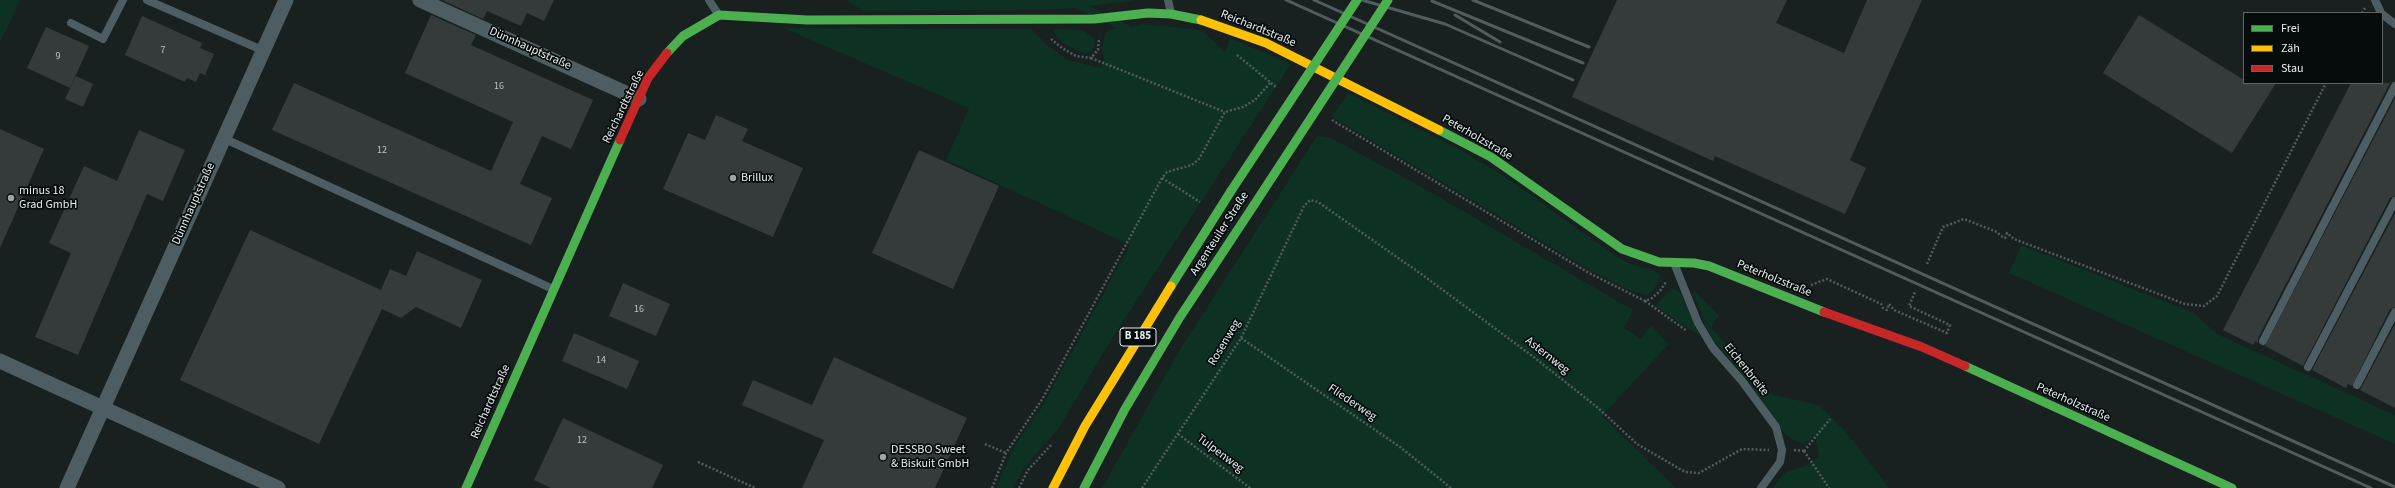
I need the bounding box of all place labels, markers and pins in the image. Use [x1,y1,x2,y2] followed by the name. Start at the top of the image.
[741,171,773,185] place label: Brillux
[728,173,738,183] marker: Brillux
[19,184,77,212] place label: minus 18 Grad GmbH
[6,193,16,203] marker: minus 18 Grad GmbH
[891,443,969,471] place label: DESSBO Sweet & Biskuit GmbH
[878,452,888,462] marker: DESSBO Sweet & Biskuit GmbH

